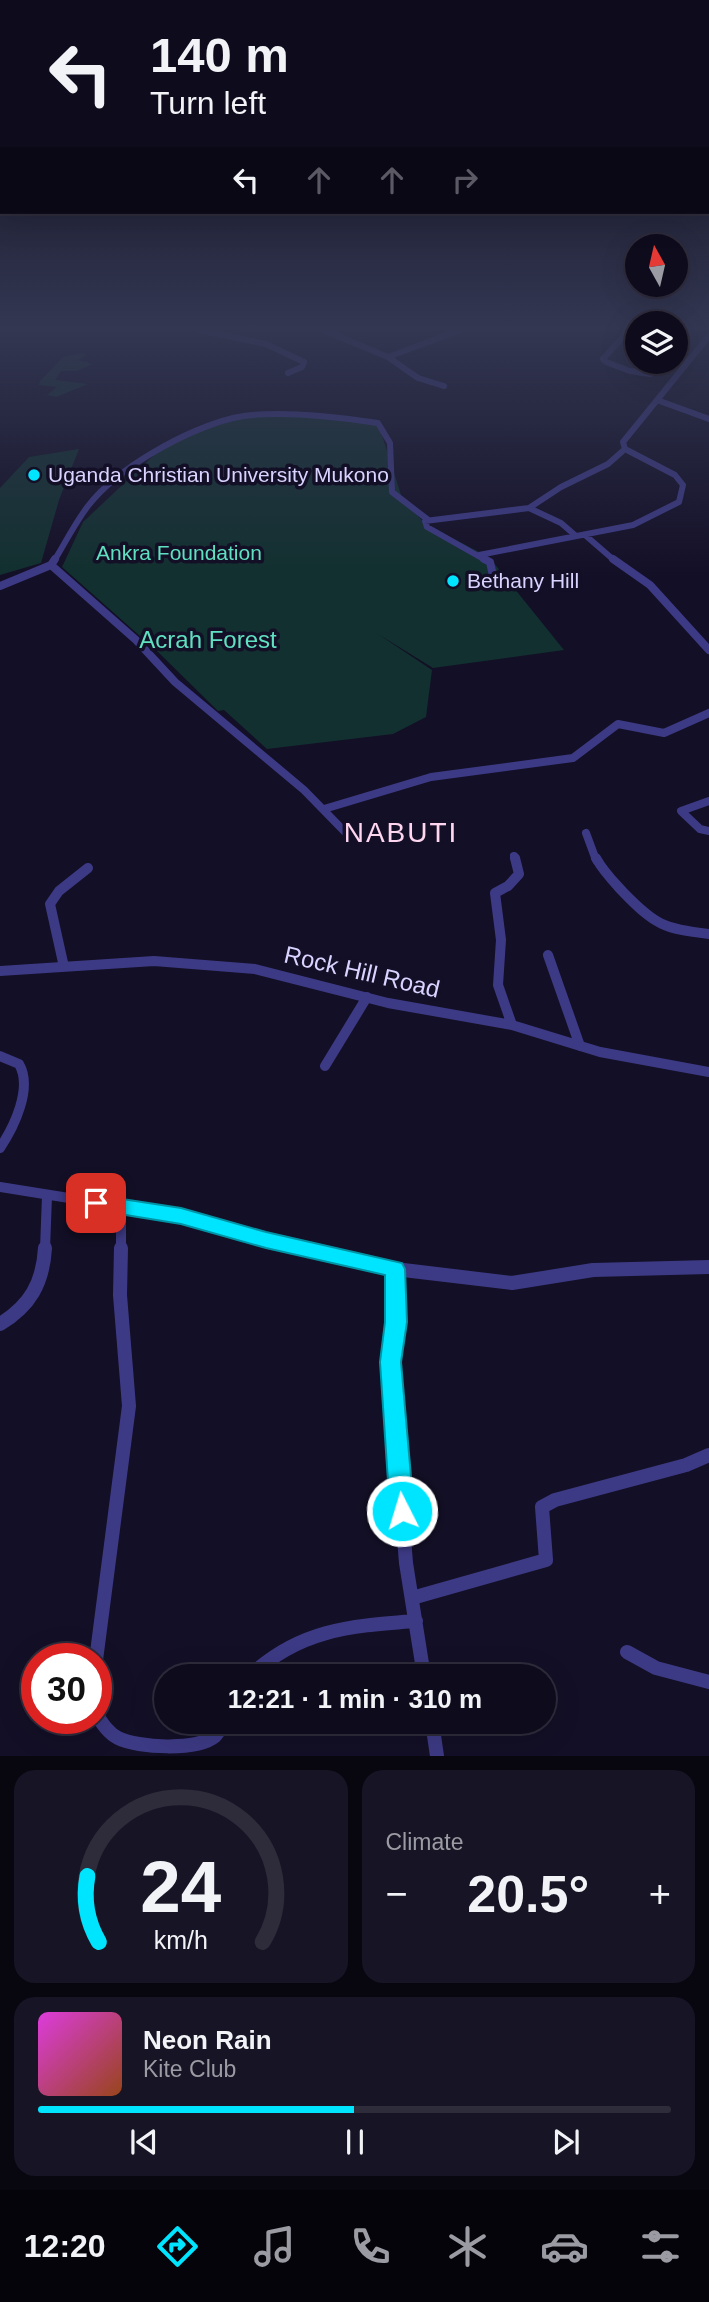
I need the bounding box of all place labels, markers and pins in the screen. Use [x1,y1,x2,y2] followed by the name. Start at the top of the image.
[48,463,389,486] place label: Uganda Christian University Mukono
[26,467,42,483] marker: Uganda Christian University Mukono
[467,569,579,592] place label: Bethany Hill
[445,573,461,589] marker: Bethany Hill
[66,1173,126,1233] pin

